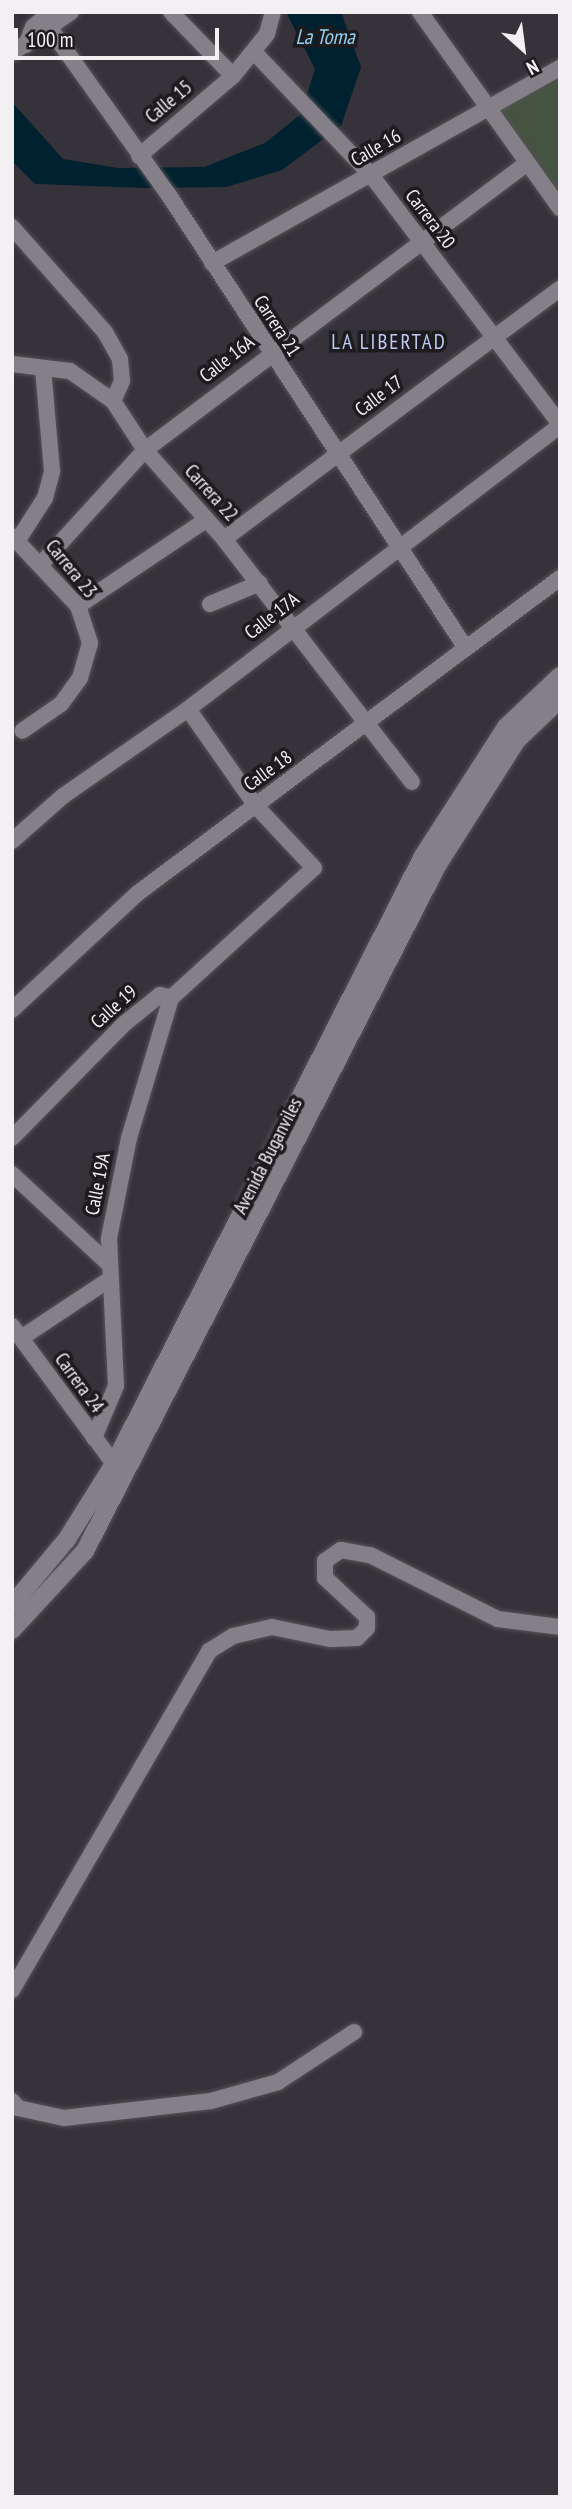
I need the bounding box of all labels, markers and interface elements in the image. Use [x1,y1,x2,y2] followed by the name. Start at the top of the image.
[18,14,222,58] scale bar
[488,14,558,84] north arrow
[295,24,355,50] water label: La Toma
[27,26,73,53] text: 100 m
[523,55,543,81] text: N
[141,76,197,128] street label: Calle 15
[347,125,405,171] street label: Calle 16
[400,185,460,253] street label: Carrera 20
[249,291,305,361] street label: Carrera 21
[332,329,446,355] district label: LA LIBERTAD
[195,331,259,387] street label: Calle 16A
[351,371,407,421] street label: Calle 17
[180,460,242,526] street label: Carrera 22
[41,535,101,603] street label: Carrera 23
[240,588,304,644] street label: Calle 17A
[240,746,296,796] street label: Calle 18
[86,981,142,1033] street label: Calle 19
[229,1094,307,1218] street label: Avenida Buganviles
[81,1151,115,1217] street label: Calle 19A
[50,1349,108,1417] street label: Carrera 24

